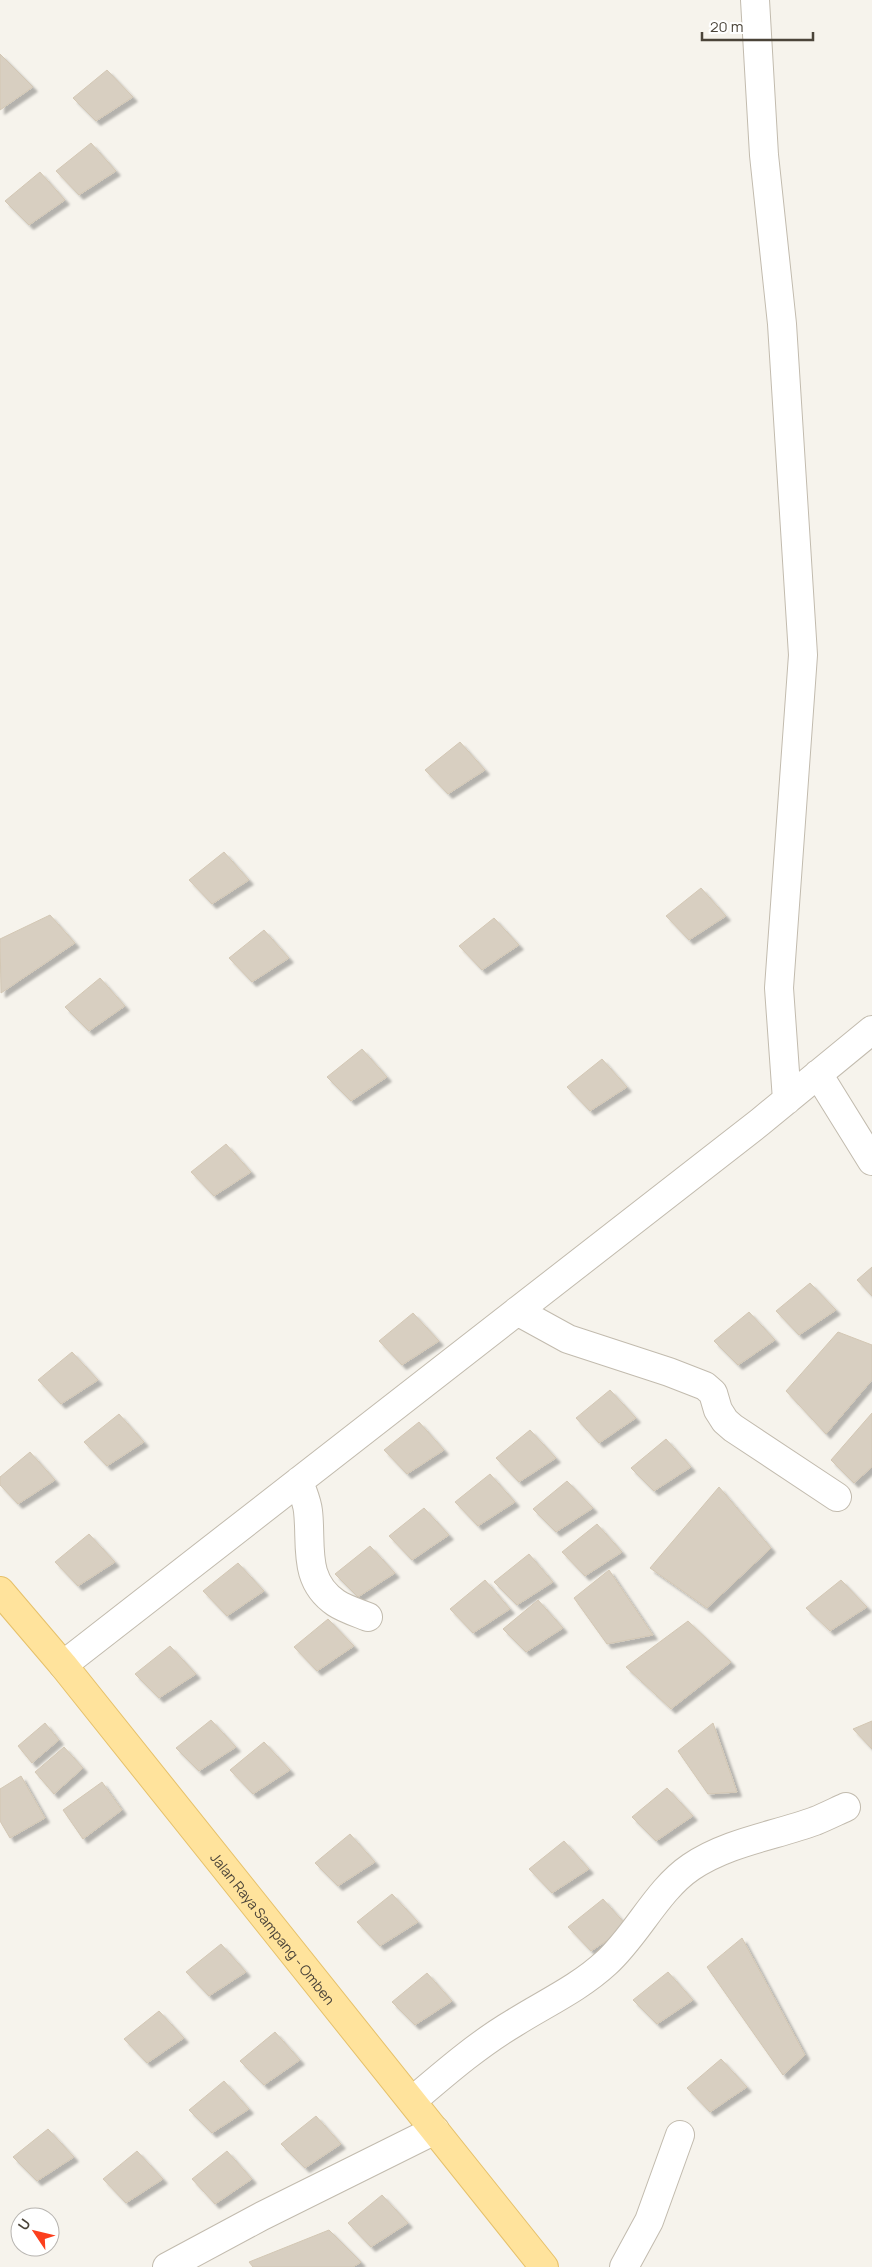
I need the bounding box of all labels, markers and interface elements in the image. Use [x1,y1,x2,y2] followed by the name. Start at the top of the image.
[702,10,813,42] scale bar
[710,16,743,37] text: 20 m
[207,1848,340,2008] street label: Jalan Raya Sampang - Omben
[10,2207,60,2257] north arrow
[13,2215,35,2234] text: U

